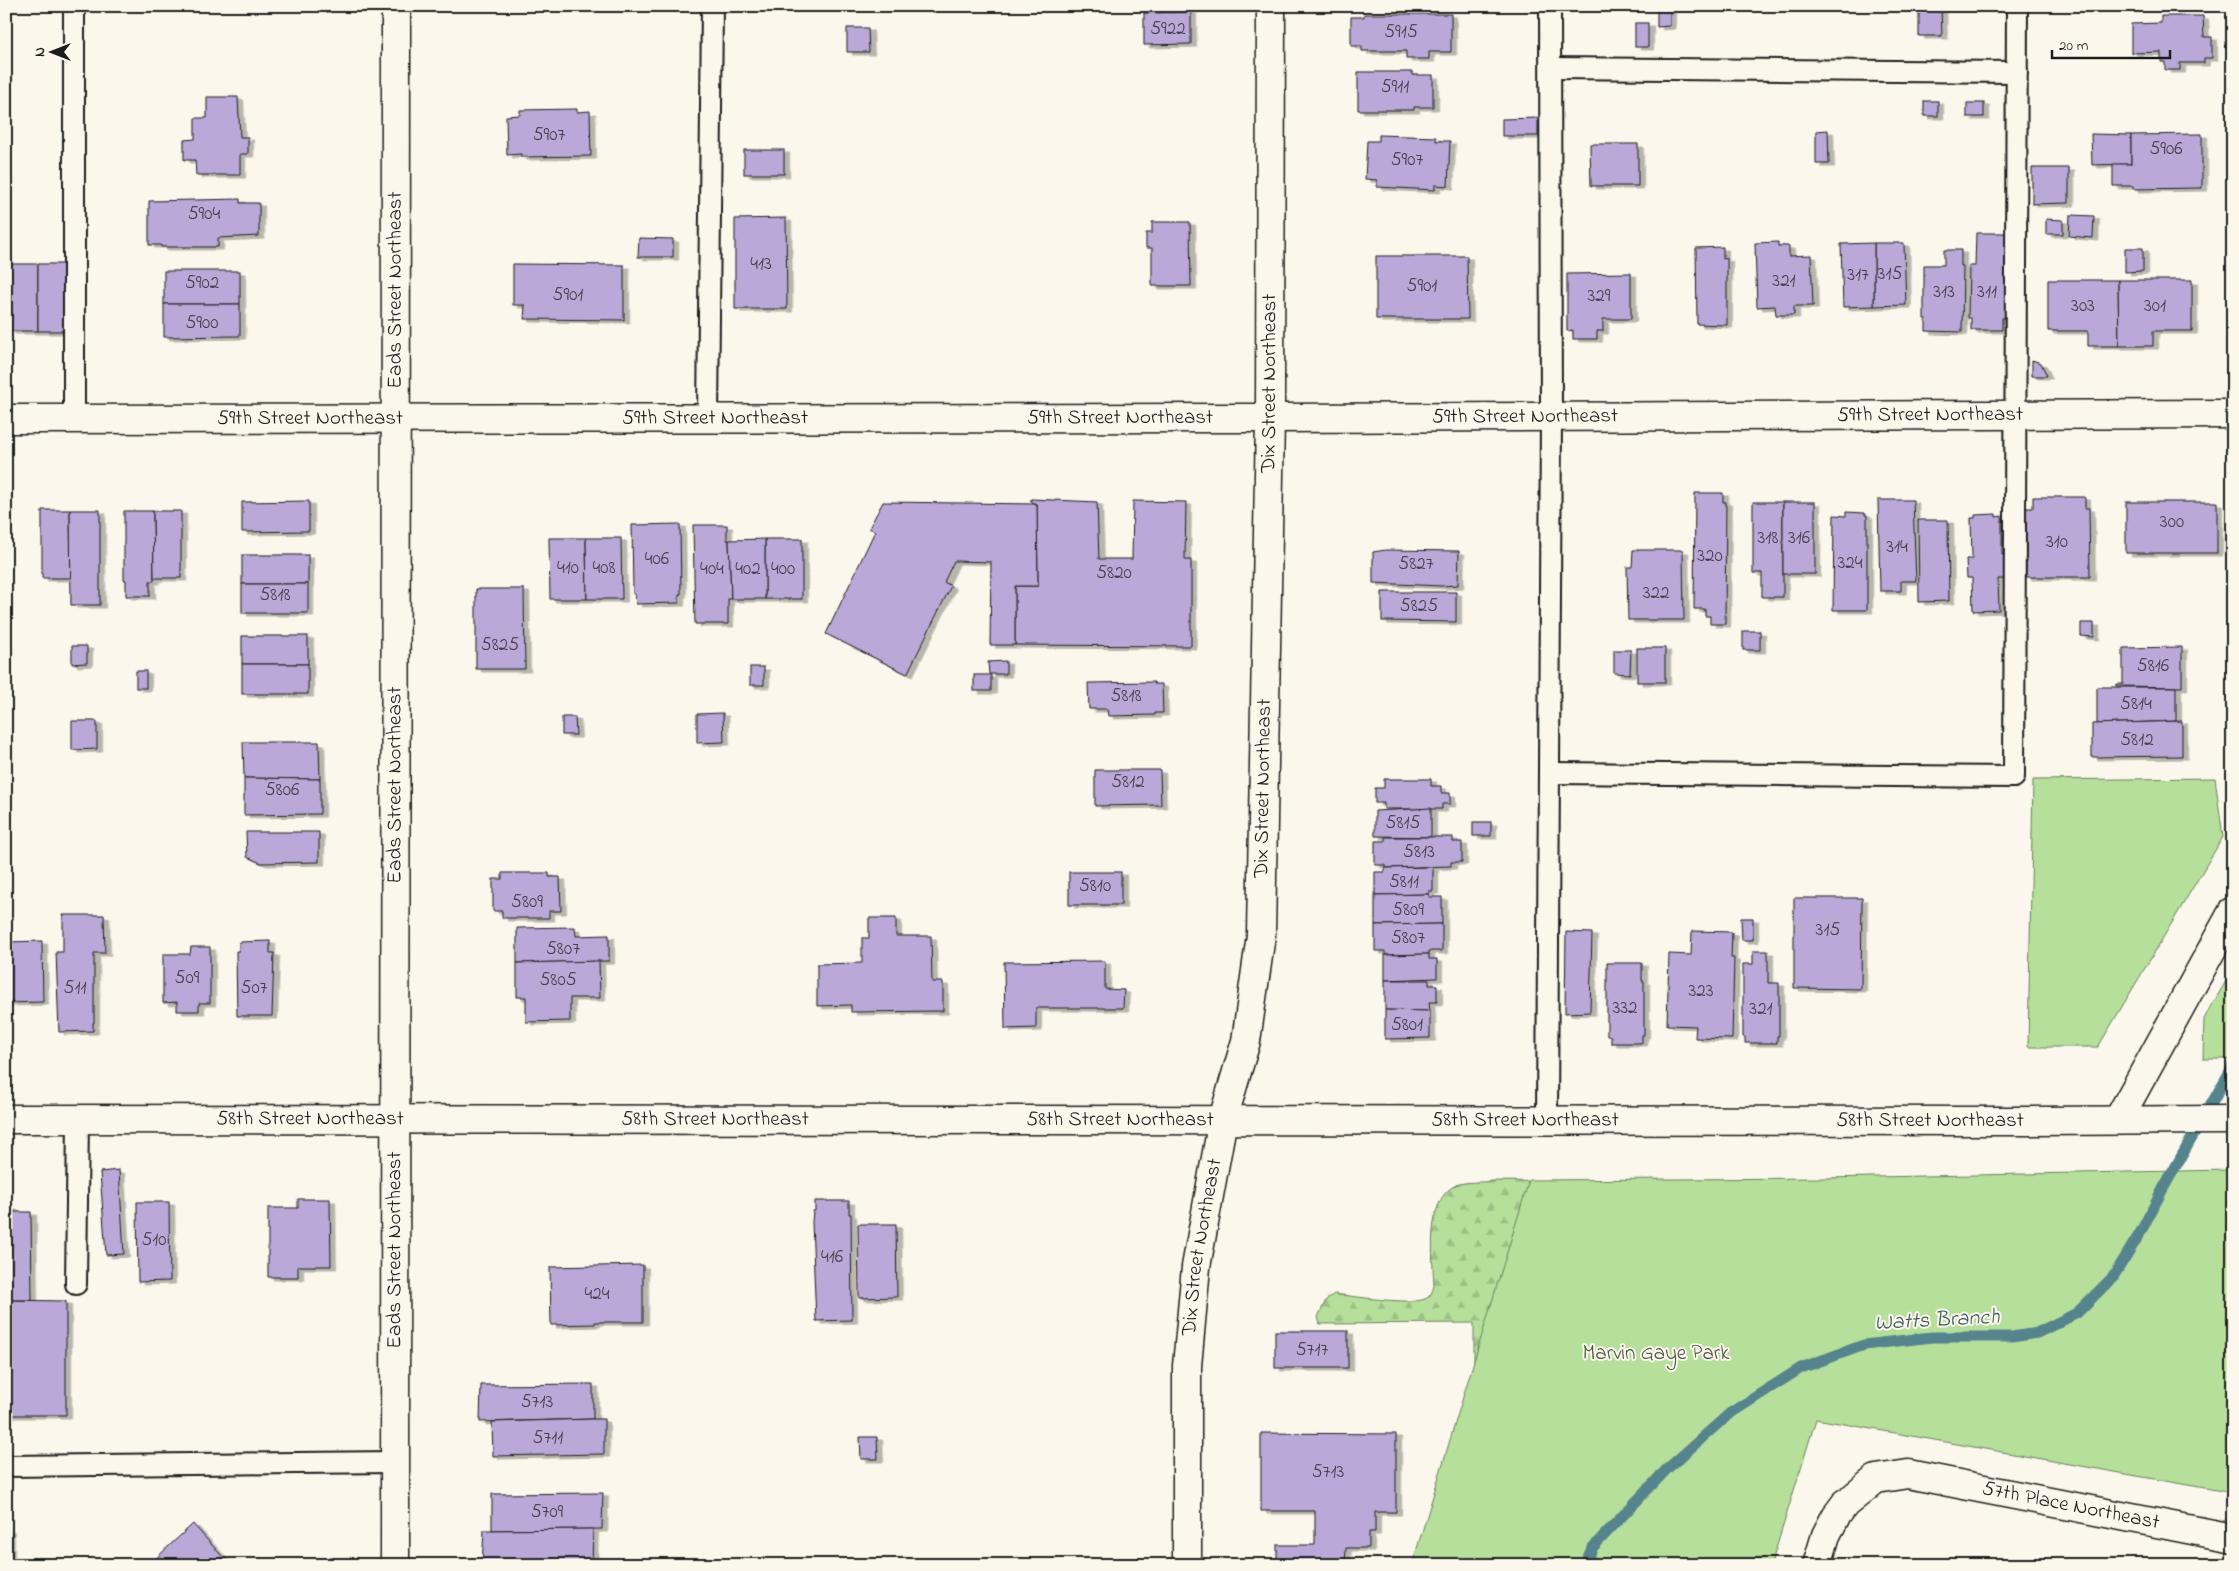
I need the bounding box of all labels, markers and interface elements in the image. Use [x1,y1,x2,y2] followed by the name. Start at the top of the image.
[1150,16,1186,43] house number: 5922
[1384,19,1418,46] house number: 5915
[28,28,78,78] north arrow
[2052,28,2169,60] scale bar
[2059,35,2089,57] text: 20 m
[30,47,51,57] text: N
[1381,74,1409,101] house number: 5911
[533,122,565,149] house number: 5907
[2149,136,2183,163] house number: 5906
[1391,147,1423,174] house number: 5907
[381,191,411,389] street label: Eads Street Northeast
[188,201,220,228] house number: 5904
[750,251,772,278] house number: 413
[1878,261,1903,288] house number: 315
[1847,262,1869,289] house number: 317
[1772,268,1796,295] house number: 321
[185,270,219,297] house number: 5902
[1407,273,1437,300] house number: 5901
[1933,279,1955,306] house number: 313
[1977,279,1997,306] house number: 311
[553,282,583,309] house number: 5901
[1587,283,1611,310] house number: 329
[2071,293,2095,320] house number: 303
[2144,293,2166,320] house number: 301
[1254,294,1285,474] street label: Dix Street Northeast
[185,310,219,337] house number: 5900
[1837,400,2023,431] street label: 59th Street Northeast
[1432,402,1618,432] street label: 59th Street Northeast
[622,403,808,434] street label: 59th Street Northeast
[1027,403,1213,433] street label: 59th Street Northeast
[217,404,403,434] street label: 59th Street Northeast
[2160,509,2184,536] house number: 300
[1757,525,1779,552] house number: 318
[1788,525,1810,552] house number: 316
[2046,529,2068,556] house number: 310
[1886,534,1908,561] house number: 314
[1697,543,1723,570] house number: 320
[645,546,669,573] house number: 406
[1837,550,1863,577] house number: 324
[1398,551,1434,578] house number: 5827
[557,555,579,582] house number: 410
[592,555,616,582] house number: 408
[700,556,724,583] house number: 404
[735,556,761,583] house number: 402
[771,556,795,583] house number: 400
[1096,560,1132,587] house number: 5820
[1643,580,1669,607] house number: 322
[259,582,291,609] house number: 5818
[1400,593,1438,620] house number: 5825
[481,632,519,659] house number: 5825
[2137,653,2169,680] house number: 5816
[1110,683,1142,710] house number: 5818
[380,686,411,884] street label: Eads Street Northeast
[2120,691,2152,718] house number: 5814
[1247,698,1280,879] street label: Dix Street Northeast
[2120,727,2154,754] house number: 5812
[1111,769,1145,796] house number: 5812
[265,777,299,804] house number: 5806
[1386,810,1421,837] house number: 5815
[1403,839,1435,866] house number: 5813
[1389,869,1419,896] house number: 5811
[1079,873,1111,900] house number: 5810
[511,889,543,916] house number: 5809
[1392,897,1424,924] house number: 5809
[1816,917,1841,944] house number: 315
[1391,925,1425,952] house number: 5807
[546,936,580,963] house number: 5807
[175,965,200,992] house number: 509
[539,967,577,994] house number: 5805
[64,975,86,1002] house number: 511
[241,975,268,1002] house number: 507
[1688,978,1714,1005] house number: 323
[1612,995,1638,1022] house number: 332
[1749,996,1773,1023] house number: 321
[1391,1012,1423,1039] house number: 5801
[216,1104,404,1134] street label: 58th Street Northeast
[621,1105,809,1135] street label: 58th Street Northeast
[1026,1105,1214,1135] street label: 58th Street Northeast
[1431,1105,1619,1136] street label: 58th Street Northeast
[1836,1106,2024,1136] street label: 58th Street Northeast
[380,1151,410,1349] street label: Eads Street Northeast
[1175,1156,1231,1338] street label: Dix Street Northeast
[141,1227,167,1254] house number: 510
[821,1244,843,1271] house number: 416
[584,1281,610,1308] house number: 424
[1874,1302,2001,1340] water label: Watts Branch
[1296,1337,1328,1364] house number: 5717
[1583,1339,1730,1371] park label: Marvin Gaye Park
[521,1389,553,1416] house number: 5713
[533,1425,563,1452] house number: 5711
[1312,1459,1344,1486] house number: 5713
[1980,1474,2162,1538] street label: 57th Place Northeast
[531,1499,564,1526] house number: 5709

